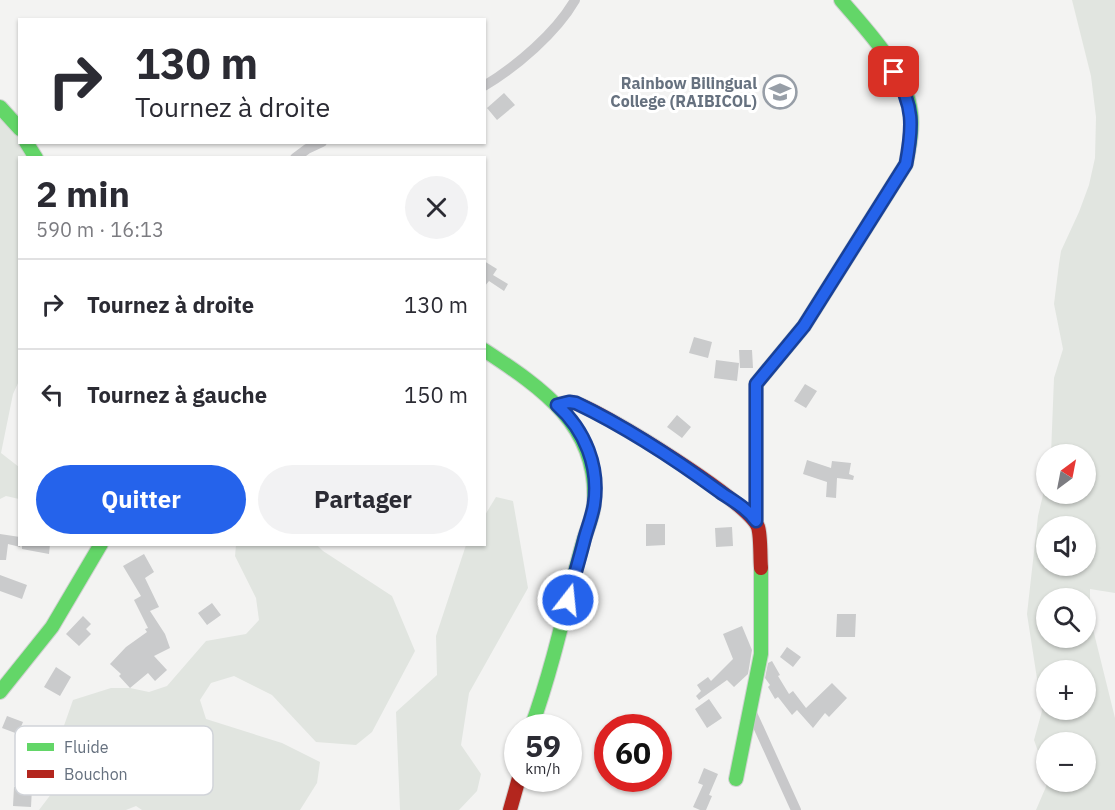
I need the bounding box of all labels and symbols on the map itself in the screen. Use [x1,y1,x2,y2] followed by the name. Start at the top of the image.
[868,46,919,97] pin
[610,73,757,111] place label: Rainbow Bilingual College (RAIBICOL)
[762,74,798,110] school or university icon: Rainbow Bilingual College (RAIBICOL)
[1036,444,1096,504] north arrow
[536,568,600,632] position arrow
[594,714,672,792] speed limit sign: 60
[15,726,213,795] legend
[64,737,109,757] text: Fluide
[64,764,128,784] text: Bouchon

